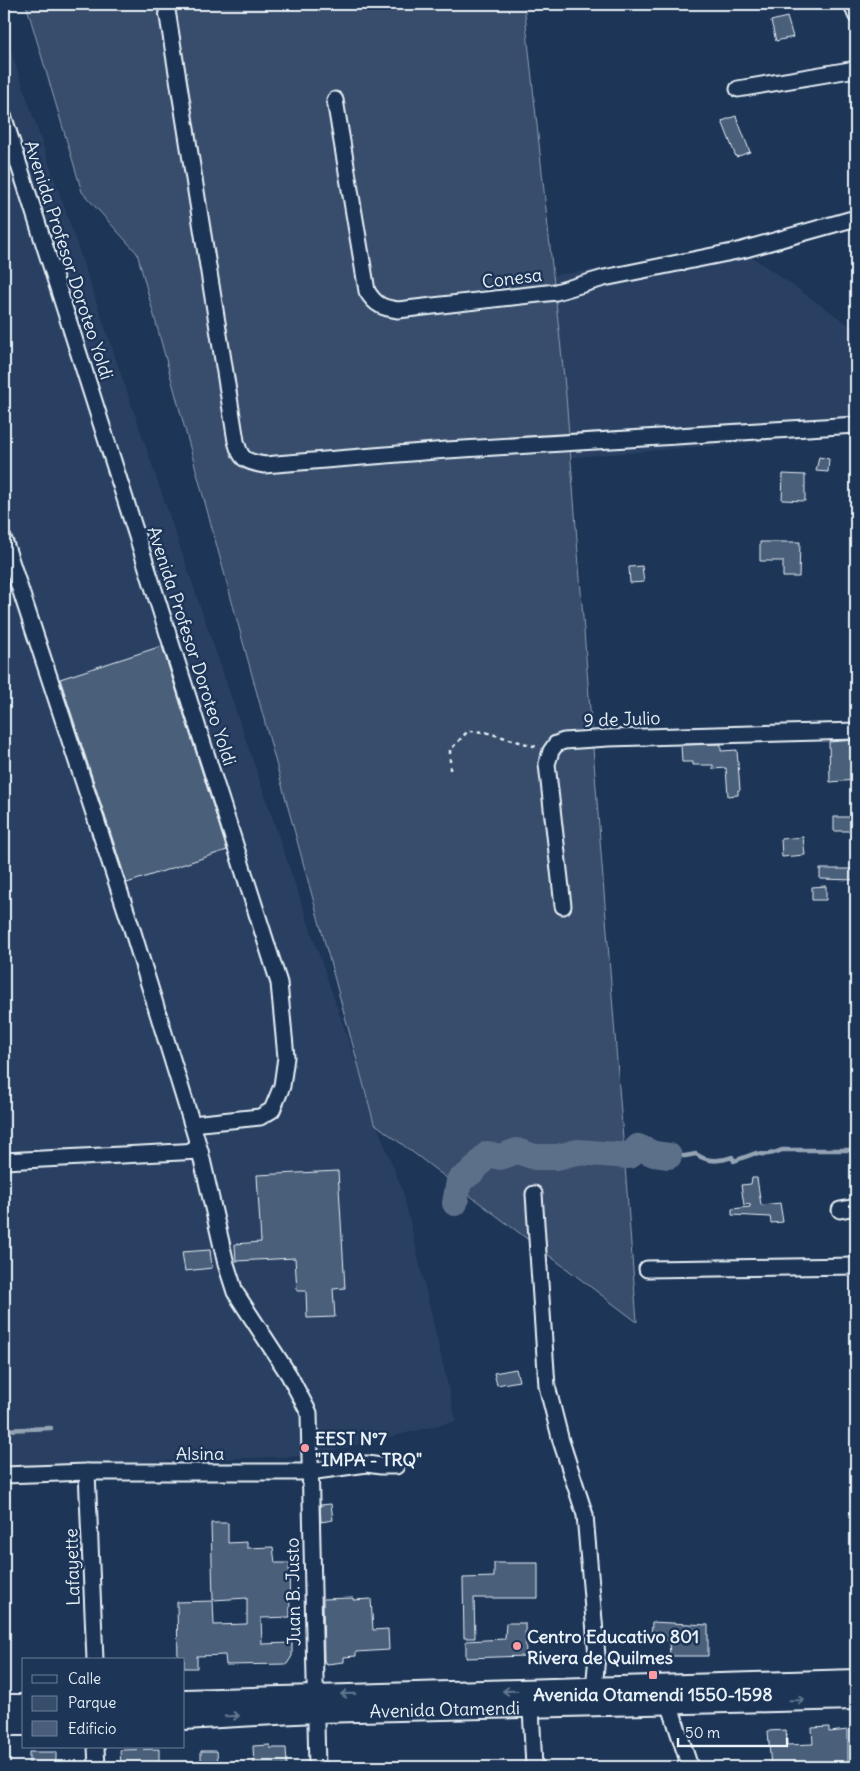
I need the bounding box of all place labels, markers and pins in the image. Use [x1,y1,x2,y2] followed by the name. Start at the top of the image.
[315,1427,422,1471] place label: EEST N°7 "IMPA - TRQ"
[299,1442,311,1454] marker: EEST N°7 "IMPA - TRQ"
[527,1625,699,1669] place label: Centro Educativo 801 Rivera de Quilmes
[511,1640,523,1652] marker: Centro Educativo 801 Rivera de Quilmes
[647,1669,659,1681] marker: Avenida Otamendi 1550-1598
[533,1683,773,1706] place label: Avenida Otamendi 1550-1598

